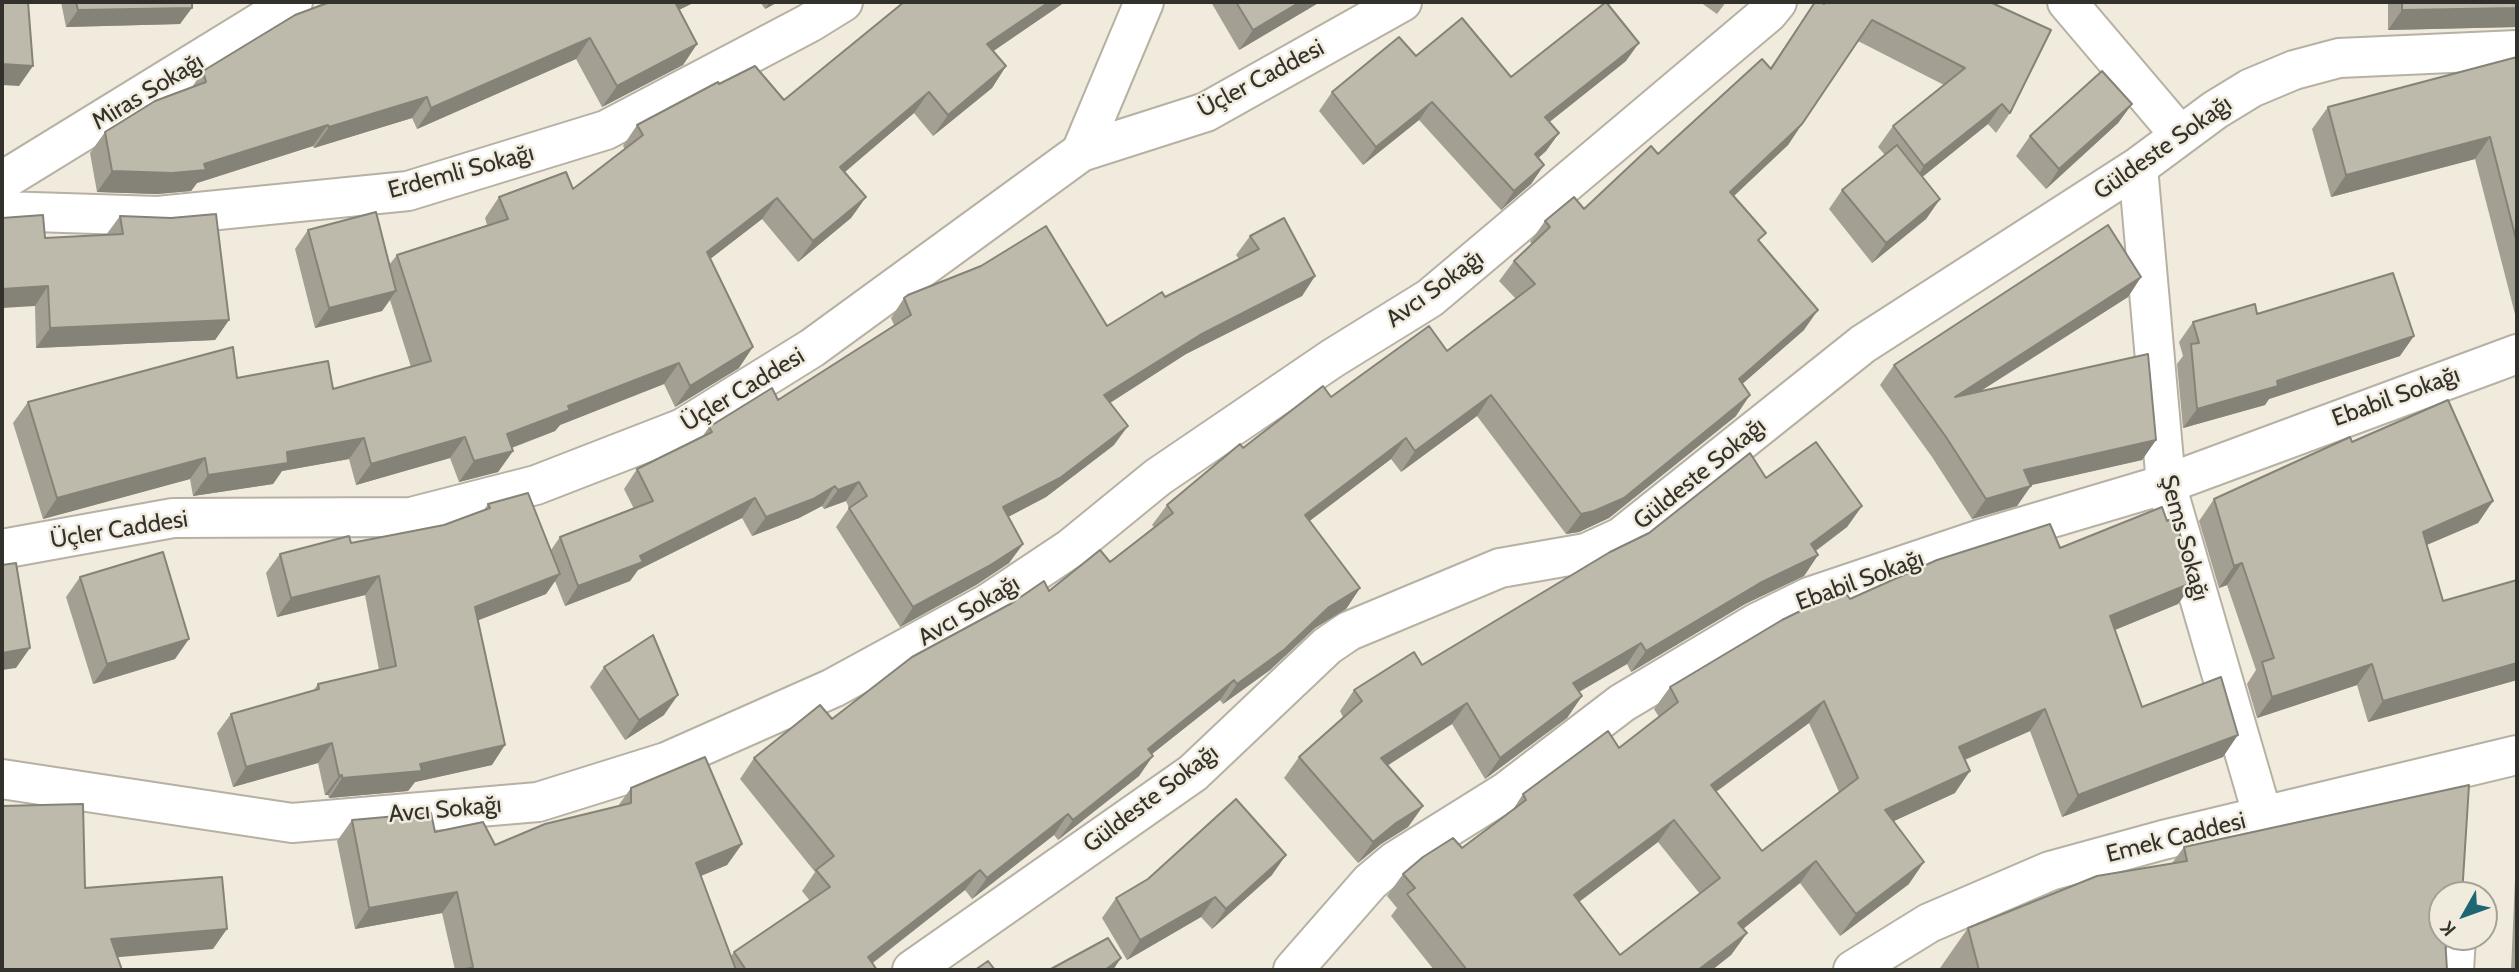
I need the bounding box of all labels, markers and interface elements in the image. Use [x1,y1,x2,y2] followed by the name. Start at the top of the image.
[1193,34,1329,124] street label: Üçler Caddesi
[87,47,209,137] street label: Miras Sokağı
[2089,90,2237,206] street label: Güldeste Sokağı
[385,139,537,205] street label: Erdemli Sokağı
[1381,244,1489,334] street label: Avcı Sokağı
[676,342,810,438] street label: Üçler Caddesi
[2328,361,2464,433] street label: Ebabil Sokağı
[1628,412,1772,536] street label: Güldeste Sokağı
[2153,472,2215,604] street label: Şems Sokağı
[48,505,190,555] street label: Üçler Caddesi
[1792,545,1928,617] street label: Ebabil Sokağı
[913,569,1025,653] street label: Avcı Sokağı
[1078,739,1224,859] street label: Güldeste Sokağı
[387,791,503,829] street label: Avcı Sokağı
[2103,807,2249,869] street label: Emek Caddesi
[2428,881,2498,951] north arrow
[2435,917,2461,940] text: K

